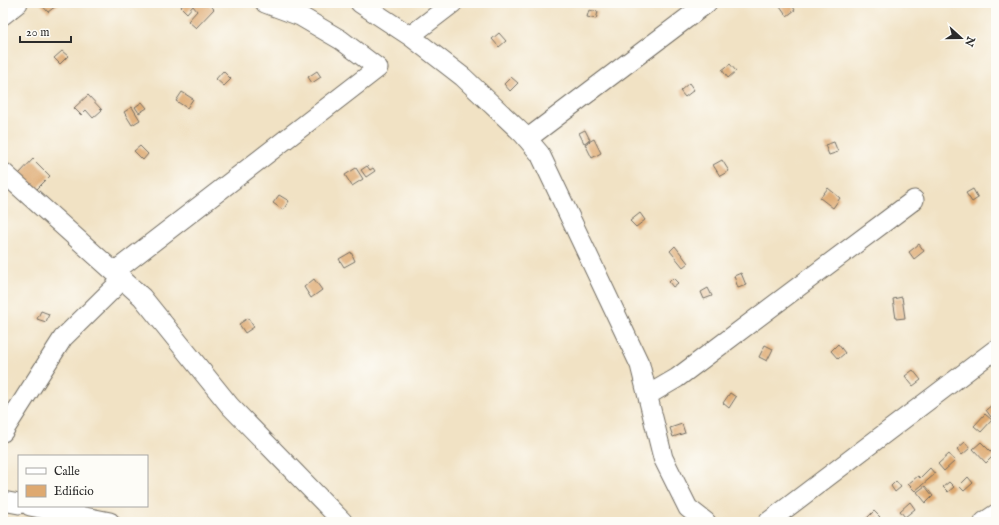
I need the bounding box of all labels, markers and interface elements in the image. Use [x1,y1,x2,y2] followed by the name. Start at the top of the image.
[20,18,71,44] scale bar
[941,18,981,58] north arrow
[26,25,49,40] text: 20 m
[961,33,978,49] text: N
[18,455,148,507] legend
[54,464,80,479] text: Calle
[54,484,94,499] text: Edificio

